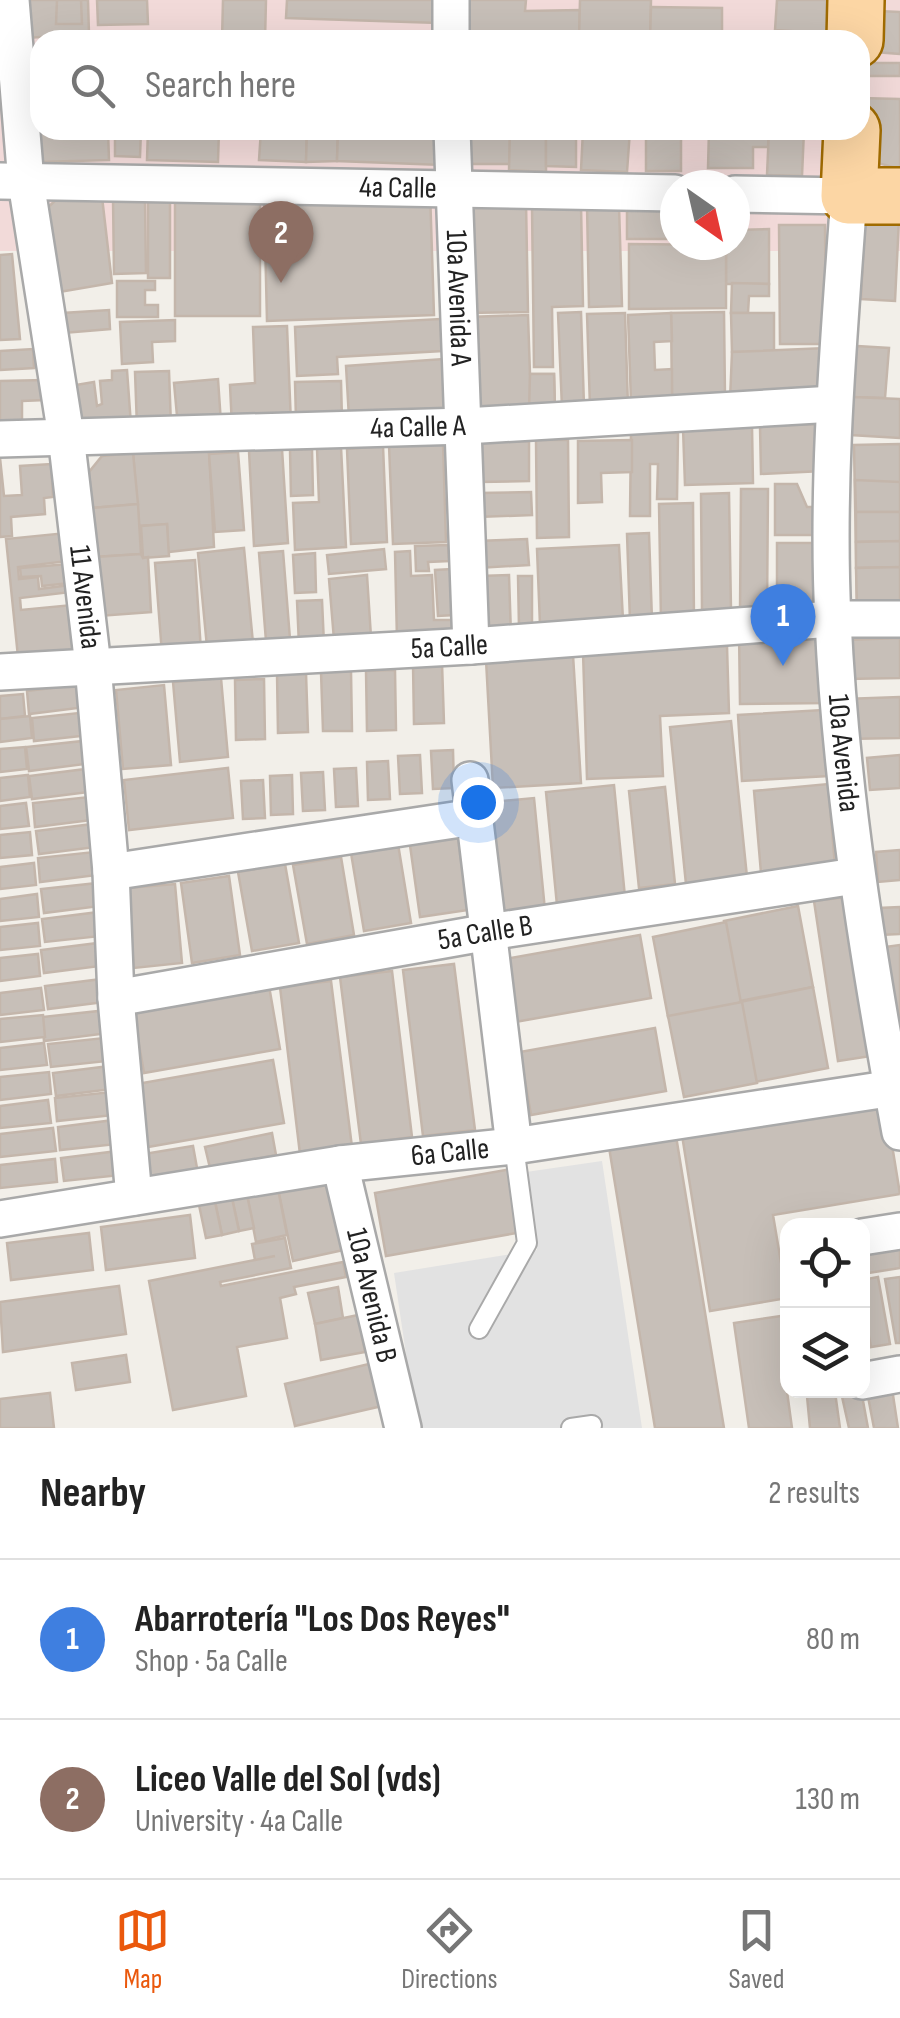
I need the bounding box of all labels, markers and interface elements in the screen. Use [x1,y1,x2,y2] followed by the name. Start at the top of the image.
[30,30,870,140] search box
[65,58,120,113] icon: search
[145,63,296,108] text: Search here
[359,169,437,207] street label: 4a Calle
[660,170,750,260] north arrow
[248,200,314,283] pin: 2
[438,229,479,367] street label: 10a Avenida A
[370,408,466,447] street label: 4a Calle A
[61,543,109,651] street label: 11 Avenida
[750,584,816,666] pin: 1
[410,627,489,667] street label: 5a Calle
[820,693,867,814] street label: 10a Avenida
[453,777,504,828] your location
[435,908,535,959] street label: 5a Calle B
[409,1131,491,1175] street label: 6a Calle
[780,1218,870,1398] map controls
[780,1218,870,1308] button: locate
[338,1225,405,1366] street label: 10a Avenida B
[780,1308,870,1398] button: layers
[40,1468,146,1519] text: Nearby
[768,1474,860,1513] text: 2 results
[135,1597,510,1642] text: Abarrotería "Los Dos Reyes"
[66,1620,79,1659] text: 1
[806,1620,860,1659] text: 80 m
[135,1642,288,1681] text: Shop · 5a Calle
[135,1757,441,1802] text: Liceo Valle del Sol (vds)
[65,1780,80,1819] text: 2
[795,1780,860,1819] text: 130 m
[135,1802,343,1841] text: University · 4a Calle
[115,1903,170,1996] tab: Map
[401,1903,498,1996] tab: Directions
[728,1903,785,1996] tab: Saved

